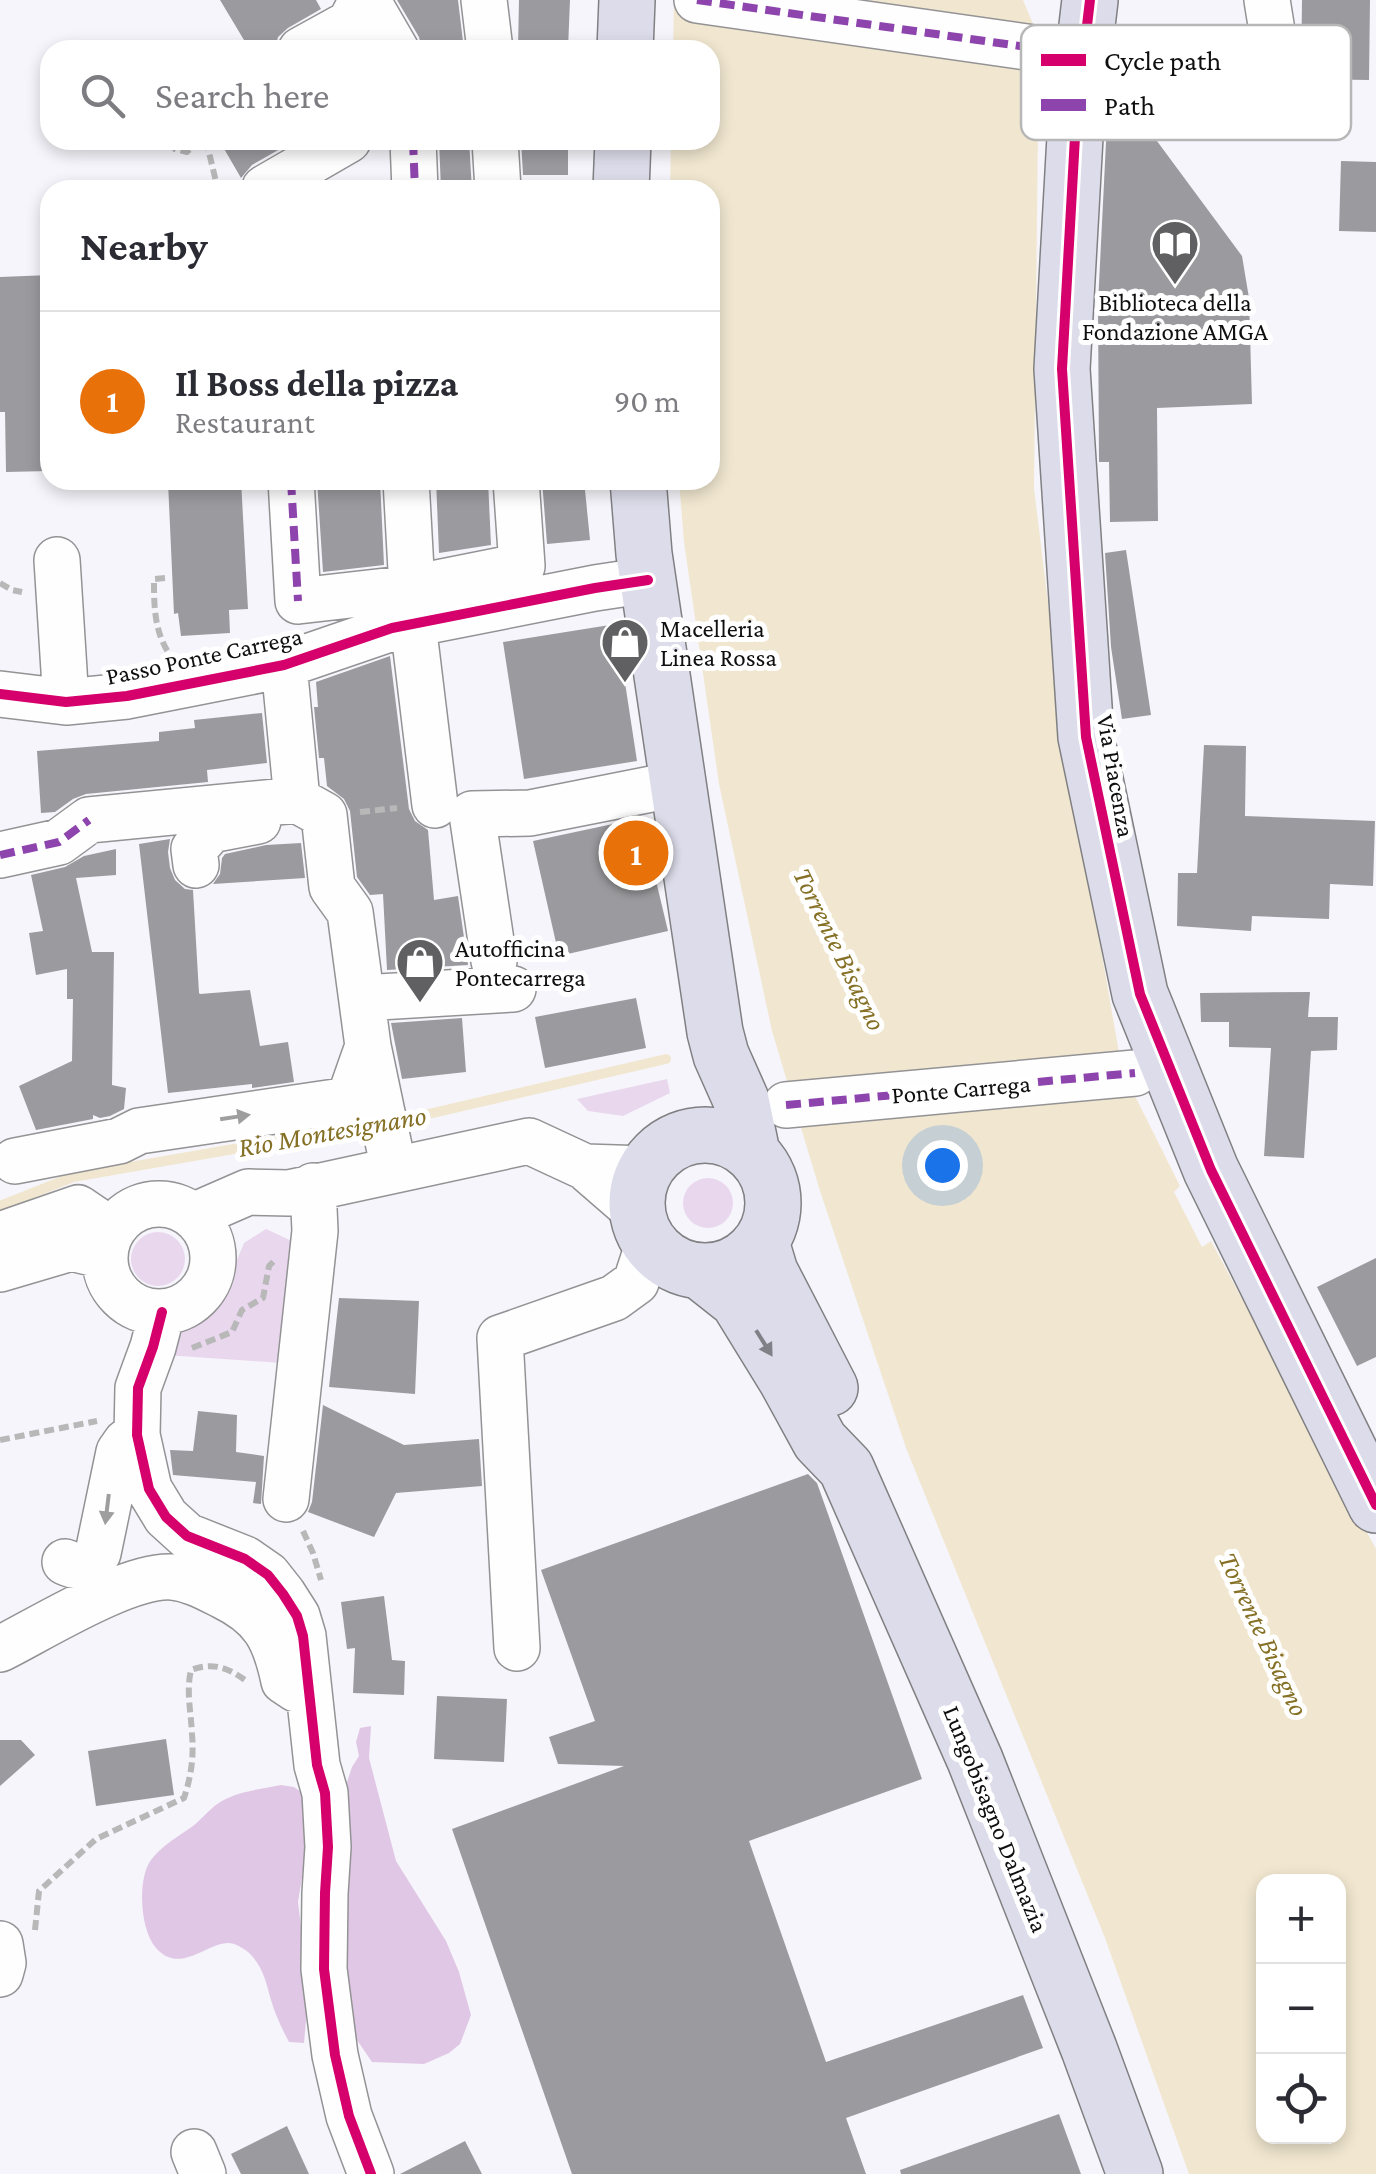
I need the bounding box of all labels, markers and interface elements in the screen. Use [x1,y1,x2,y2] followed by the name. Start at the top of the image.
[1021,25,1351,140] legend
[40,40,720,150] search box
[1104,45,1221,76] text: Cycle path
[75,68,130,123] icon: search
[155,74,329,116] text: Search here
[1104,90,1155,121] text: Path
[1149,218,1201,286] library icon: Biblioteca della Fondazione AMGA
[80,222,208,269] text: Nearby
[1082,289,1269,345] place label: Biblioteca della Fondazione AMGA
[175,362,458,404] text: Il Boss della pizza
[107,383,118,419] text: 1
[614,383,680,419] text: 90 m
[175,404,315,440] text: Restaurant
[660,615,777,671] place label: Macelleria Linea Rossa
[599,616,651,684] shop icon: Macelleria Linea Rossa
[103,622,305,691] street label: Passo Ponte Carrega
[1092,713,1140,840] street label: Via Piacenza
[604,816,668,890] pin: 1
[787,863,893,1036] water label: Torrente Bisagno
[455,935,586,992] place label: Autofficina Pontecarrega
[394,936,446,1004] shop icon: Autofficina Pontecarrega
[890,1069,1032,1110] street label: Ponte Carrega
[236,1099,429,1163] water label: Rio Montesignano
[220,1108,251,1124] one-way arrow
[917,1140,968,1191] your location
[754,1329,772,1357] one-way arrow
[99,1494,115,1525] one-way arrow
[1212,1547,1316,1721] water label: Torrente Bisagno
[937,1702,1054,1937] street label: Lungobisagno Dalmazia
[1256,1874,1346,2144] map controls
[1256,1874,1346,1964] button: +
[1256,1964,1346,2054] button: −
[1256,2054,1346,2144] button: locate

